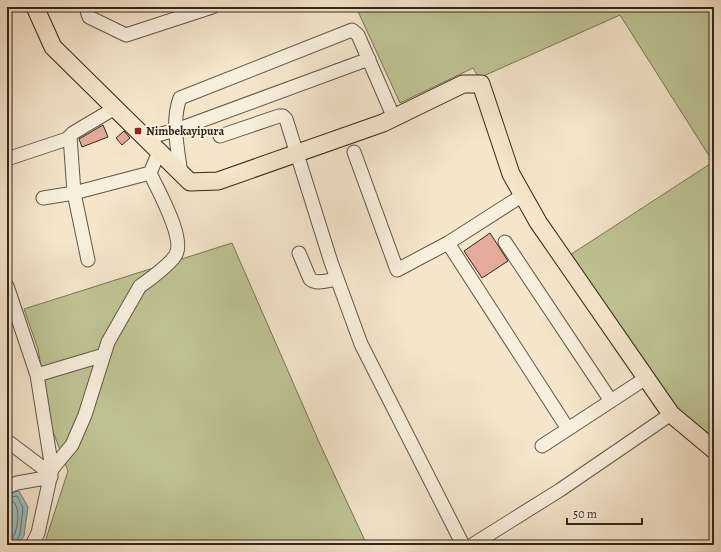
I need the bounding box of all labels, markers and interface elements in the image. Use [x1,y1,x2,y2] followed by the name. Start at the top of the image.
[146,123,224,139] place label: Nimbekayipura
[133,126,143,136] marker: Nimbekayipura
[567,500,642,526] scale bar
[573,506,597,522] text: 50 m

